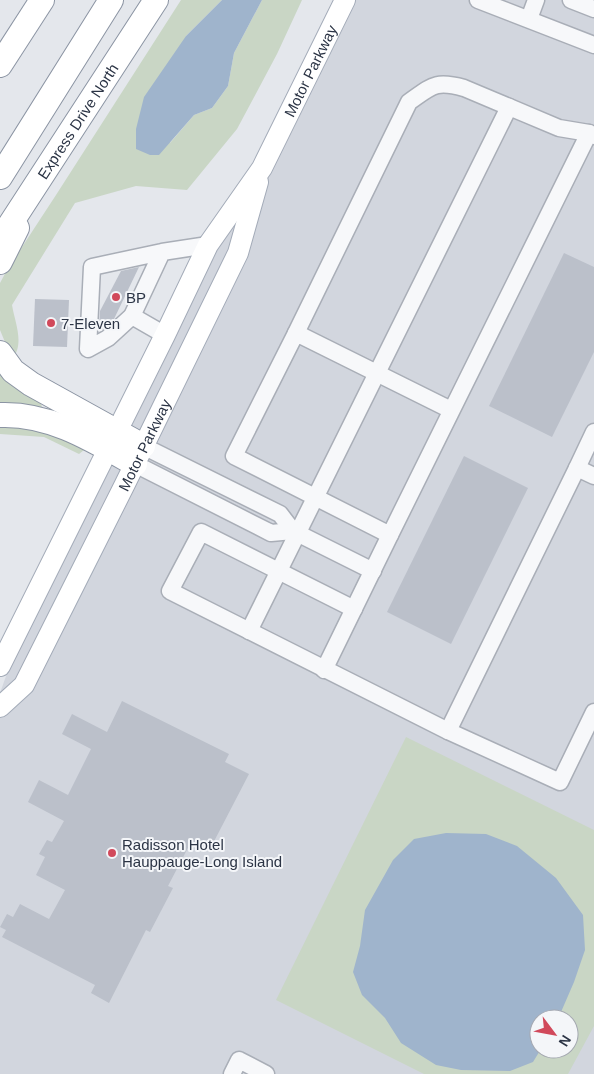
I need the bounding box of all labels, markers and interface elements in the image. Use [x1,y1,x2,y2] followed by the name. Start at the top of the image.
[280,22,340,119] street label: Motor Parkway
[34,60,121,182] street label: Express Drive North
[126,289,146,306] place label: BP
[110,291,122,303] marker: BP
[61,315,120,332] place label: 7-Eleven
[45,317,57,329] marker: 7-Eleven
[114,396,174,494] street label: Motor Parkway
[122,836,282,870] place label: Radisson Hotel Hauppauge-Long Island
[106,847,118,859] marker: Radisson Hotel Hauppauge-Long Island
[529,1009,579,1059] north arrow
[556,1032,574,1049] text: N

